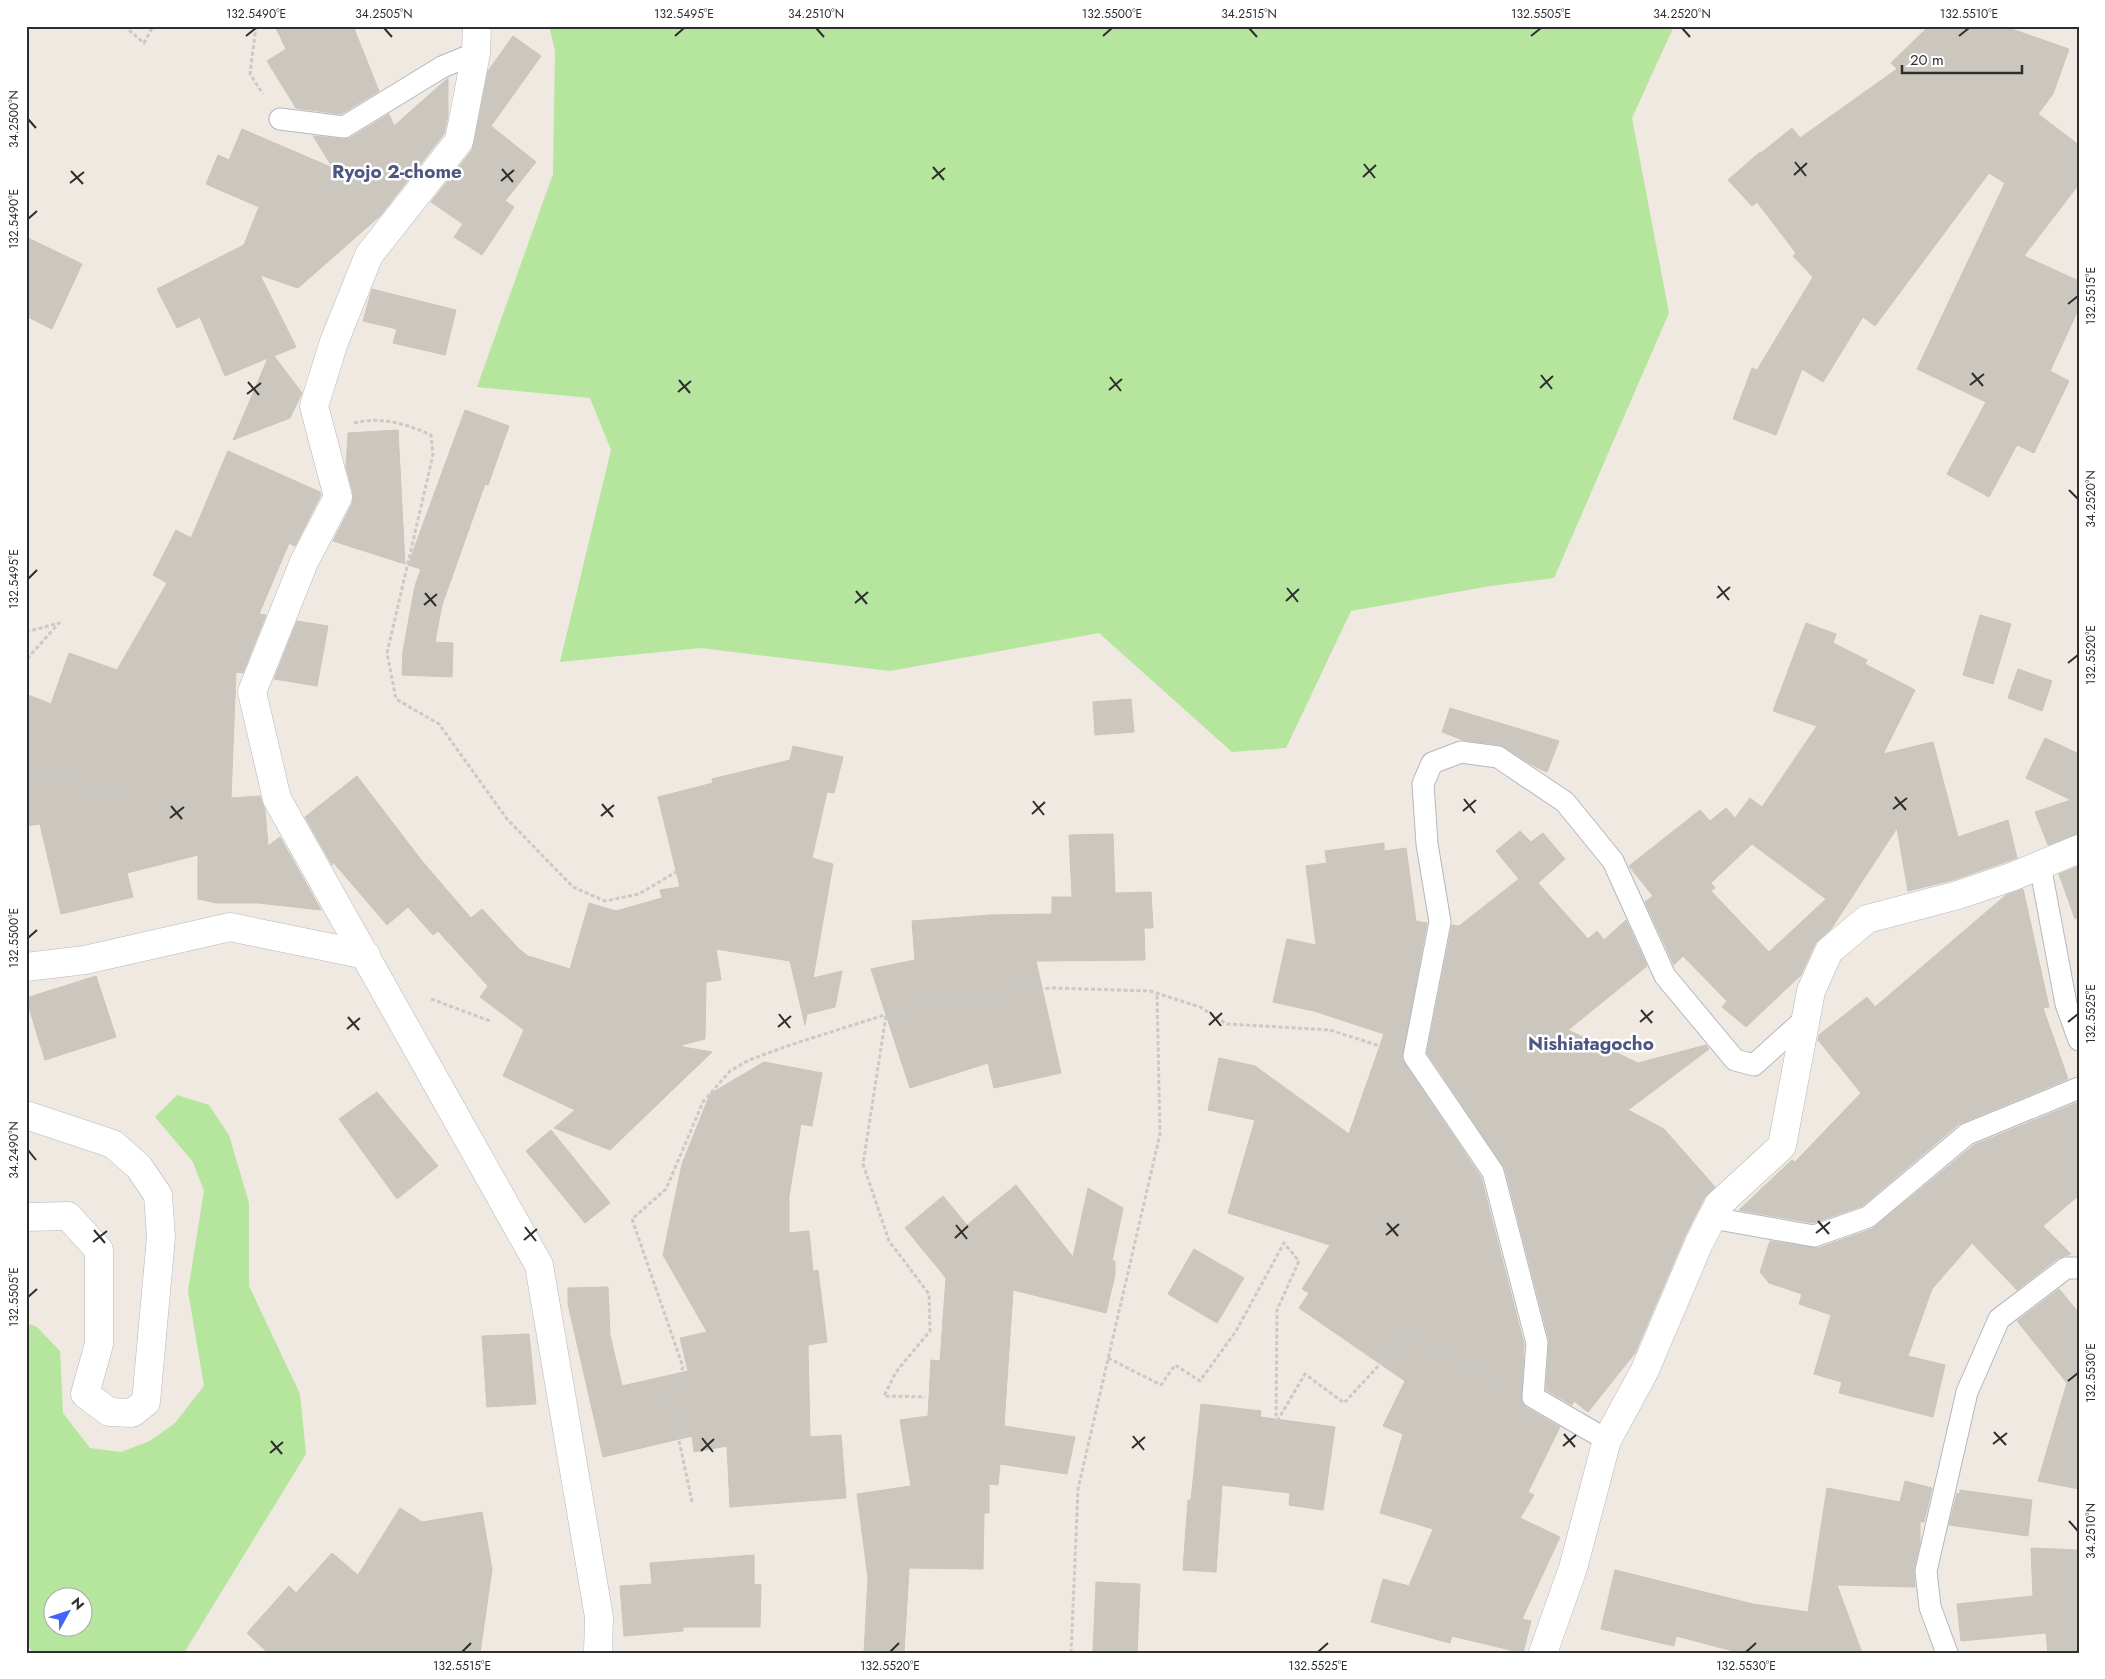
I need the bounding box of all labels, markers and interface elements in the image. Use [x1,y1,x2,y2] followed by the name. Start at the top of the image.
[226,5,286,23] text: 132.5490°E
[355,5,413,23] text: 34.2505°N
[654,5,714,23] text: 132.5495°E
[788,5,844,23] text: 34.2510°N
[1082,5,1142,23] text: 132.5500°E
[1221,5,1277,23] text: 34.2515°N
[1511,5,1571,23] text: 132.5505°E
[1653,5,1711,23] text: 34.2520°N
[1940,5,1998,23] text: 132.5510°E
[1902,42,2022,74] scale bar
[1910,49,1944,71] text: 20 m
[5,90,23,148] text: 34.2500°N
[332,158,462,185] district label: Ryojo 2-chome
[5,189,23,249] text: 132.5490°E
[2082,267,2100,325] text: 132.5515°E
[2082,470,2100,528] text: 34.2520°N
[5,549,23,609] text: 132.5495°E
[2082,625,2100,685] text: 132.5520°E
[5,908,23,968] text: 132.5500°E
[2082,984,2100,1044] text: 132.5525°E
[1528,1030,1654,1057] district label: Nishiatagocho
[5,1121,23,1179] text: 34.2490°N
[5,1267,23,1327] text: 132.5505°E
[2082,1343,2100,1403] text: 132.5530°E
[2082,1503,2100,1559] text: 34.2510°N
[42,1586,92,1636] north arrow
[67,1593,89,1614] text: N
[433,1657,491,1675] text: 132.5515°E
[860,1657,920,1675] text: 132.5520°E
[1288,1657,1348,1675] text: 132.5525°E
[1716,1657,1776,1675] text: 132.5530°E

